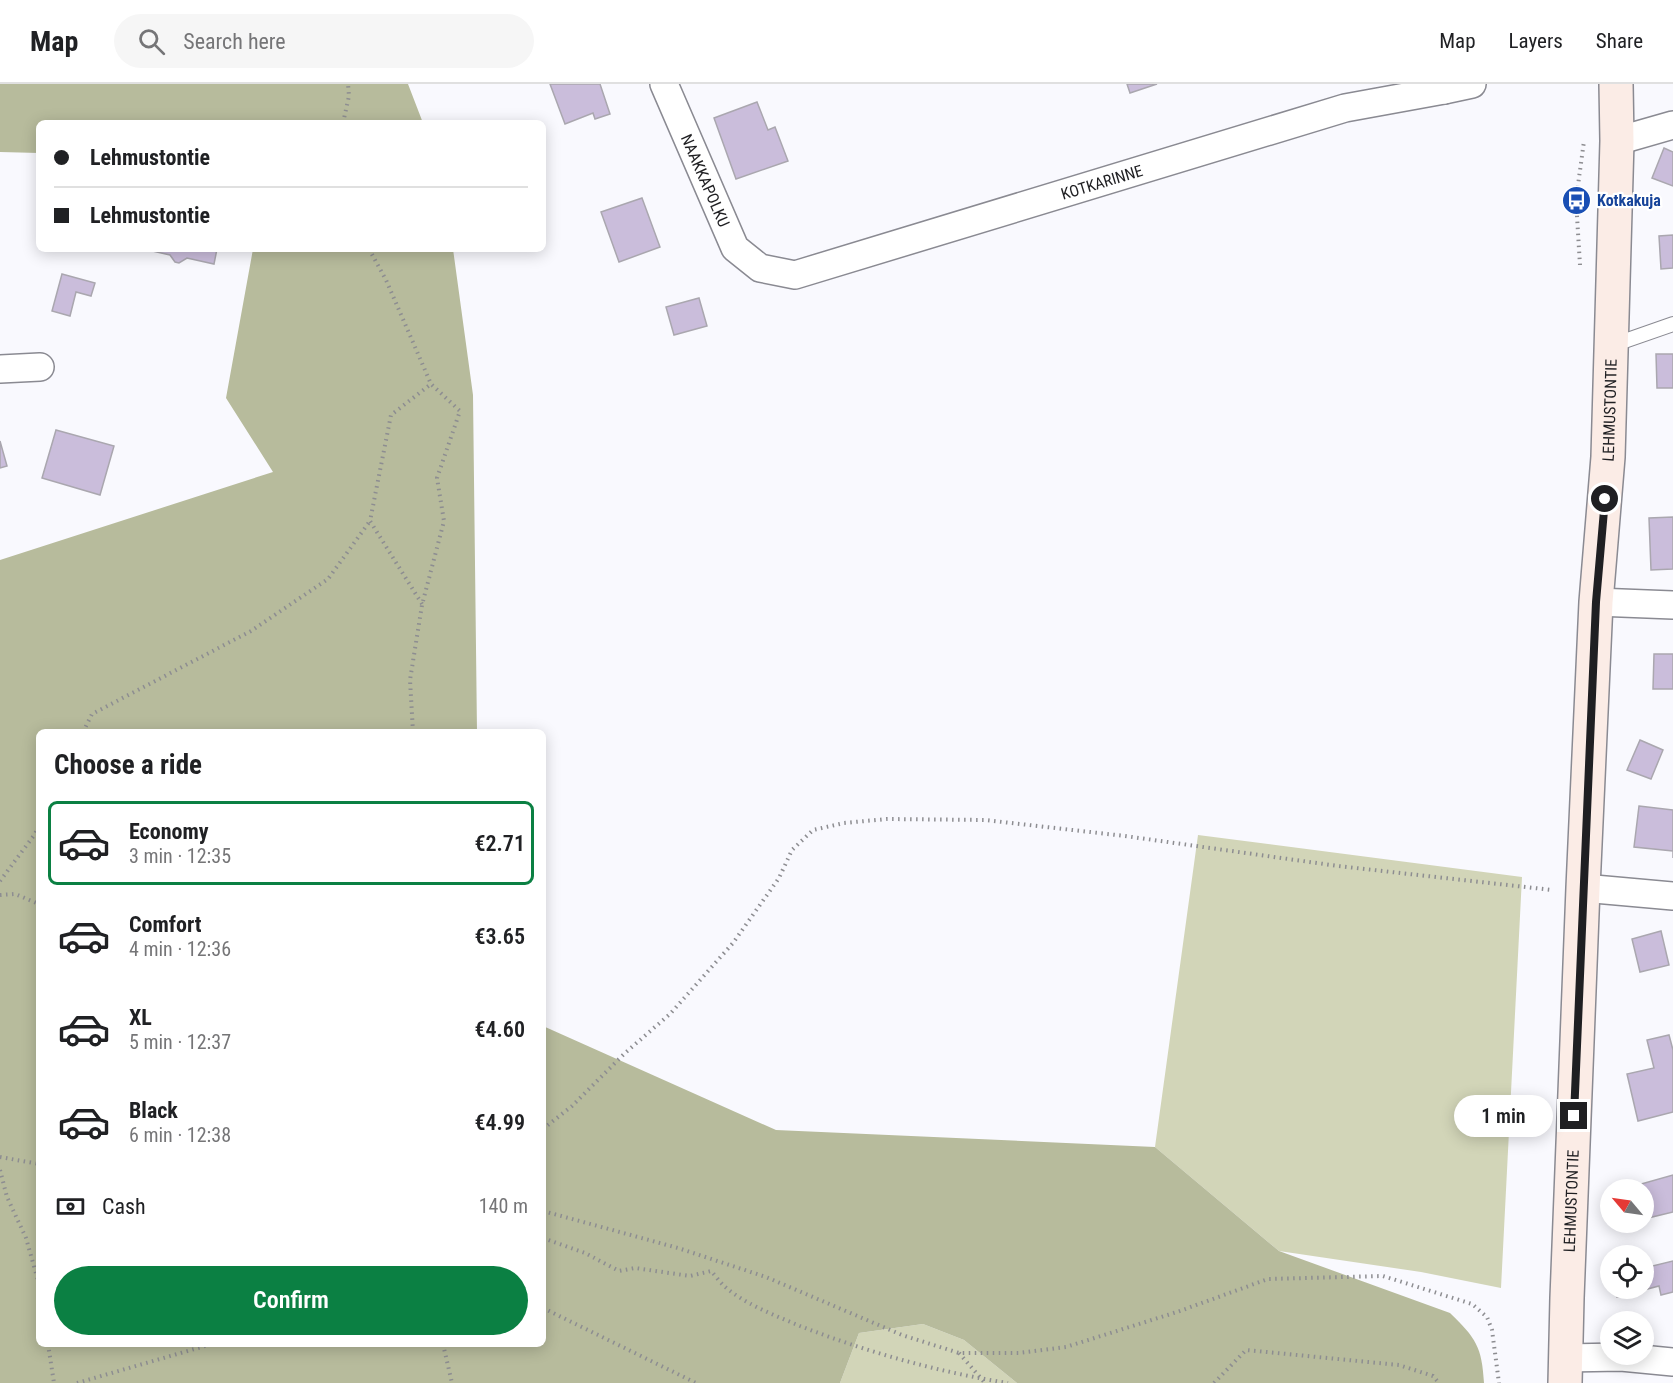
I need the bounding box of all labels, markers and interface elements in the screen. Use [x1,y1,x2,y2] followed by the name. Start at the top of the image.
[114,14,534,68] search box
[30,25,78,58] text: Map
[135,25,168,58] icon: search
[183,29,286,54] text: Search here
[1439,29,1476,53] text: Map
[1509,29,1563,53] text: Layers
[1596,29,1643,53] text: Share
[677,131,734,230] street label: NAAKKAPOLKU
[90,145,210,170] text: Lehmustontie
[1059,160,1145,203] street label: KOTKARINNE
[1560,184,1592,216] bus stop icon: Kotkakuja
[1597,191,1661,210] place label: Kotkakuja
[90,203,210,228] text: Lehmustontie
[1598,359,1620,462] street label: LEHMUSTONTIE
[1591,485,1618,512] route start
[54,749,202,781] text: Choose a ride
[57,816,111,870] icon: car
[129,819,209,844] text: Economy
[474,831,525,856] text: €2.71
[129,844,231,868] text: 3 min · 12:35
[57,909,111,963] icon: car
[129,912,202,937] text: Comfort
[474,924,525,949] text: €3.65
[129,937,231,961] text: 4 min · 12:36
[57,1002,111,1056] icon: car
[129,1005,152,1030] text: XL
[474,1017,525,1042] text: €4.60
[129,1030,231,1054] text: 5 min · 12:37
[57,1095,111,1149] icon: car
[1454,1095,1553,1137] callout: 1 min
[129,1098,178,1123] text: Black
[1560,1102,1587,1129] route end
[1481,1104,1526,1128] text: 1 min
[474,1110,525,1135] text: €4.99
[129,1123,231,1147] text: 6 min · 12:38
[1559,1149,1582,1253] street label: LEHMUSTONTIE
[1600,1179,1654,1233] north arrow
[1600,1179,1654,1365] map controls
[54,1190,87,1223] icon: cash
[102,1194,146,1219] text: Cash
[479,1194,528,1218] text: 140 m
[1600,1245,1654,1299] button: locate
[54,1266,528,1335] button: Confirm
[1600,1311,1654,1365] button: layers

